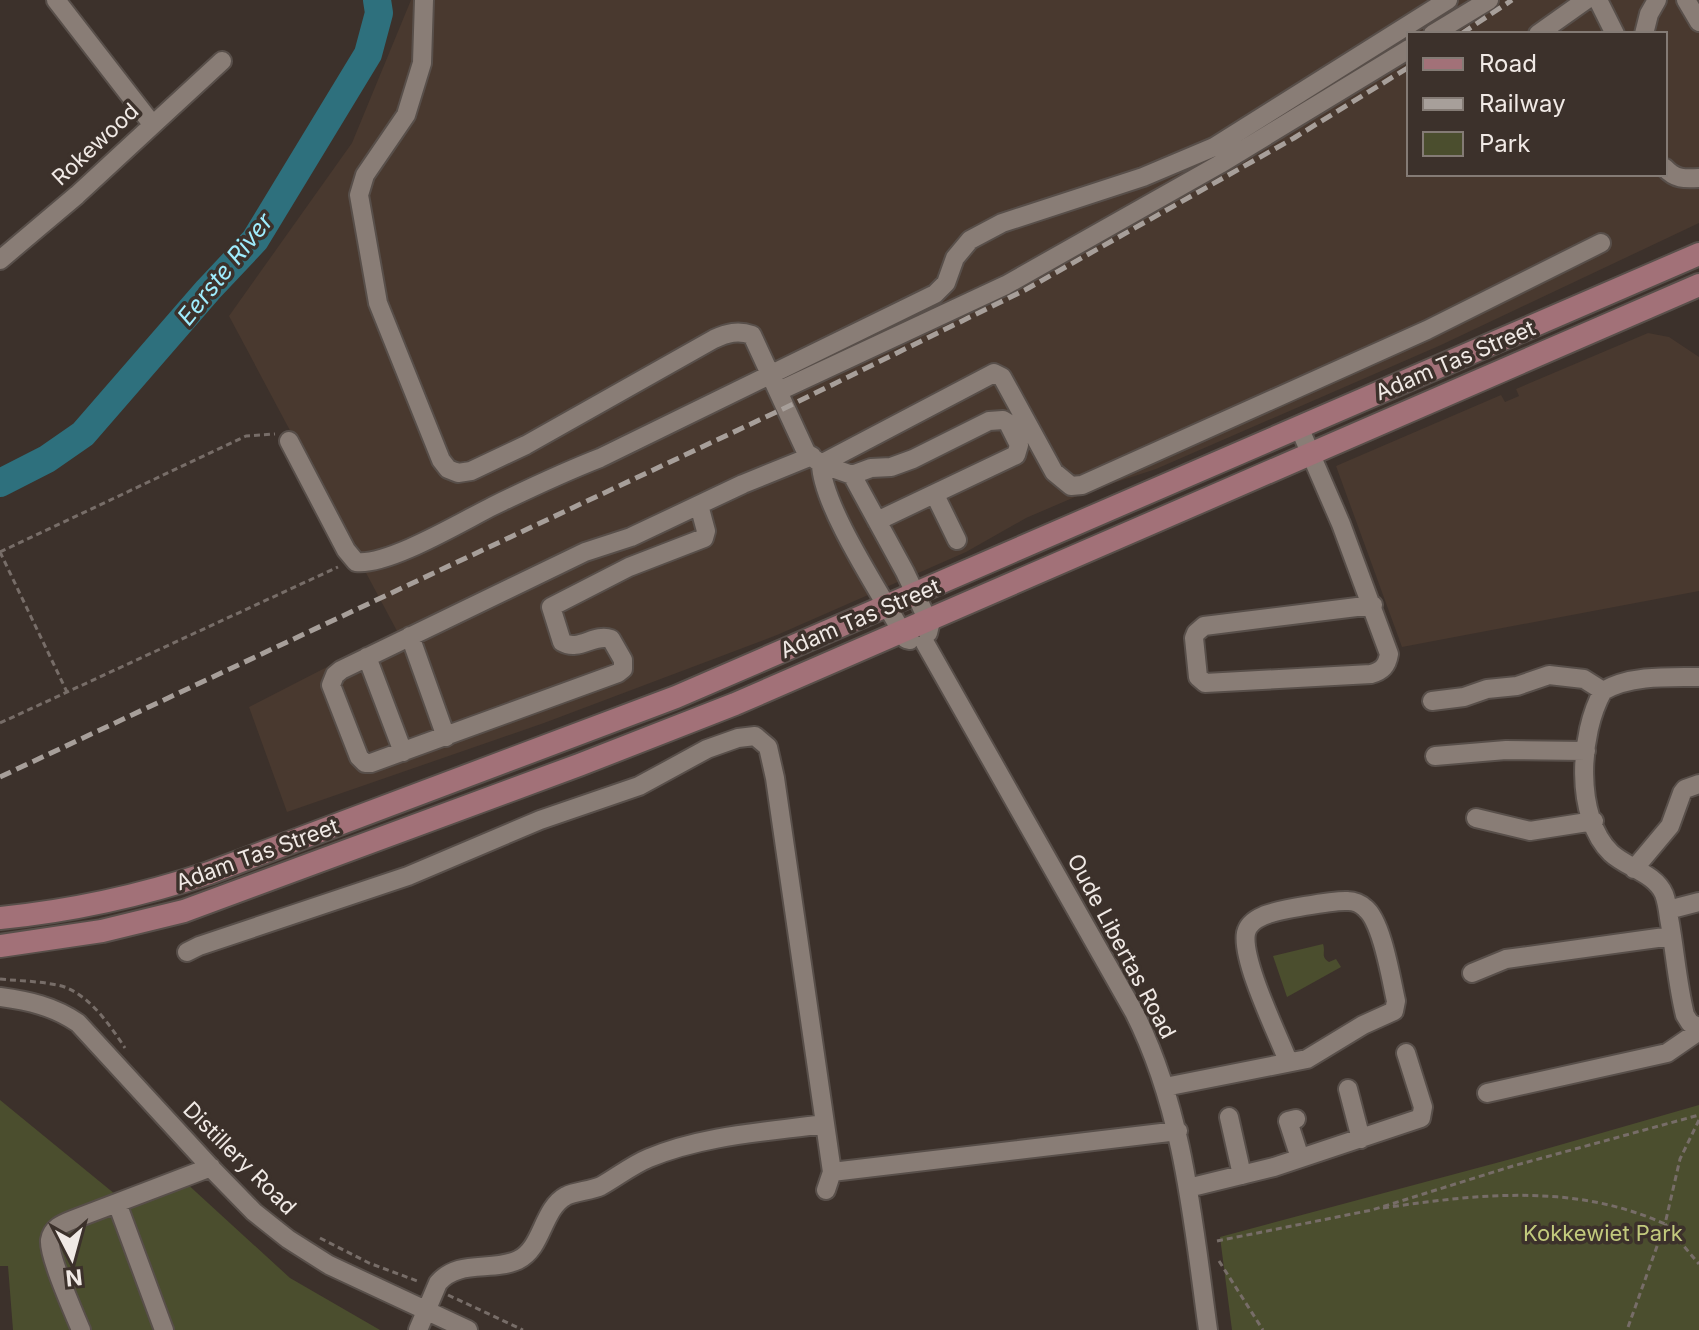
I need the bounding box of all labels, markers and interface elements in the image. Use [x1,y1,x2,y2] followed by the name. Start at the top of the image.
[1407,32,1667,176] legend
[1479,49,1537,78] text: Road
[1479,89,1566,118] text: Railway
[46,97,144,191] street label: Rokewood
[1479,129,1530,158] text: Park
[171,207,279,331] water label: Eerste River
[1371,315,1539,405] street label: Adam Tas Street
[776,573,944,663] street label: Adam Tas Street
[172,812,342,896] street label: Adam Tas Street
[1062,849,1182,1043] street label: Oude Libertas Road
[178,1096,302,1220] street label: Distillery Road
[32,1218,112,1298] north arrow
[1523,1220,1683,1246] park label: Kokkewiet Park
[64,1264,84,1292] text: N

